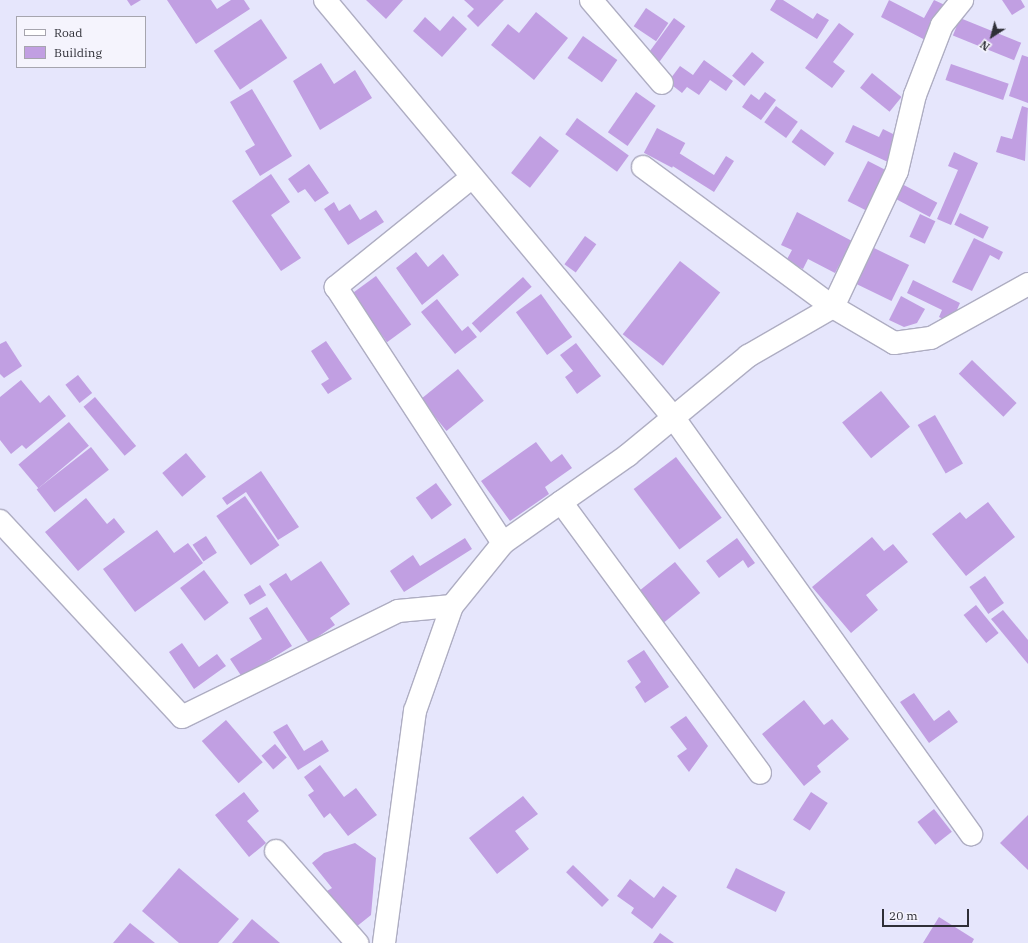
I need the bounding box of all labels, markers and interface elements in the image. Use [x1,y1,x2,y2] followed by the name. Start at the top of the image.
[16,16,146,68] legend
[972,16,1012,56] north arrow
[54,25,83,40] text: Road
[977,37,993,54] text: N
[54,45,102,60] text: Building
[884,901,971,927] scale bar
[889,908,918,923] text: 20 m

